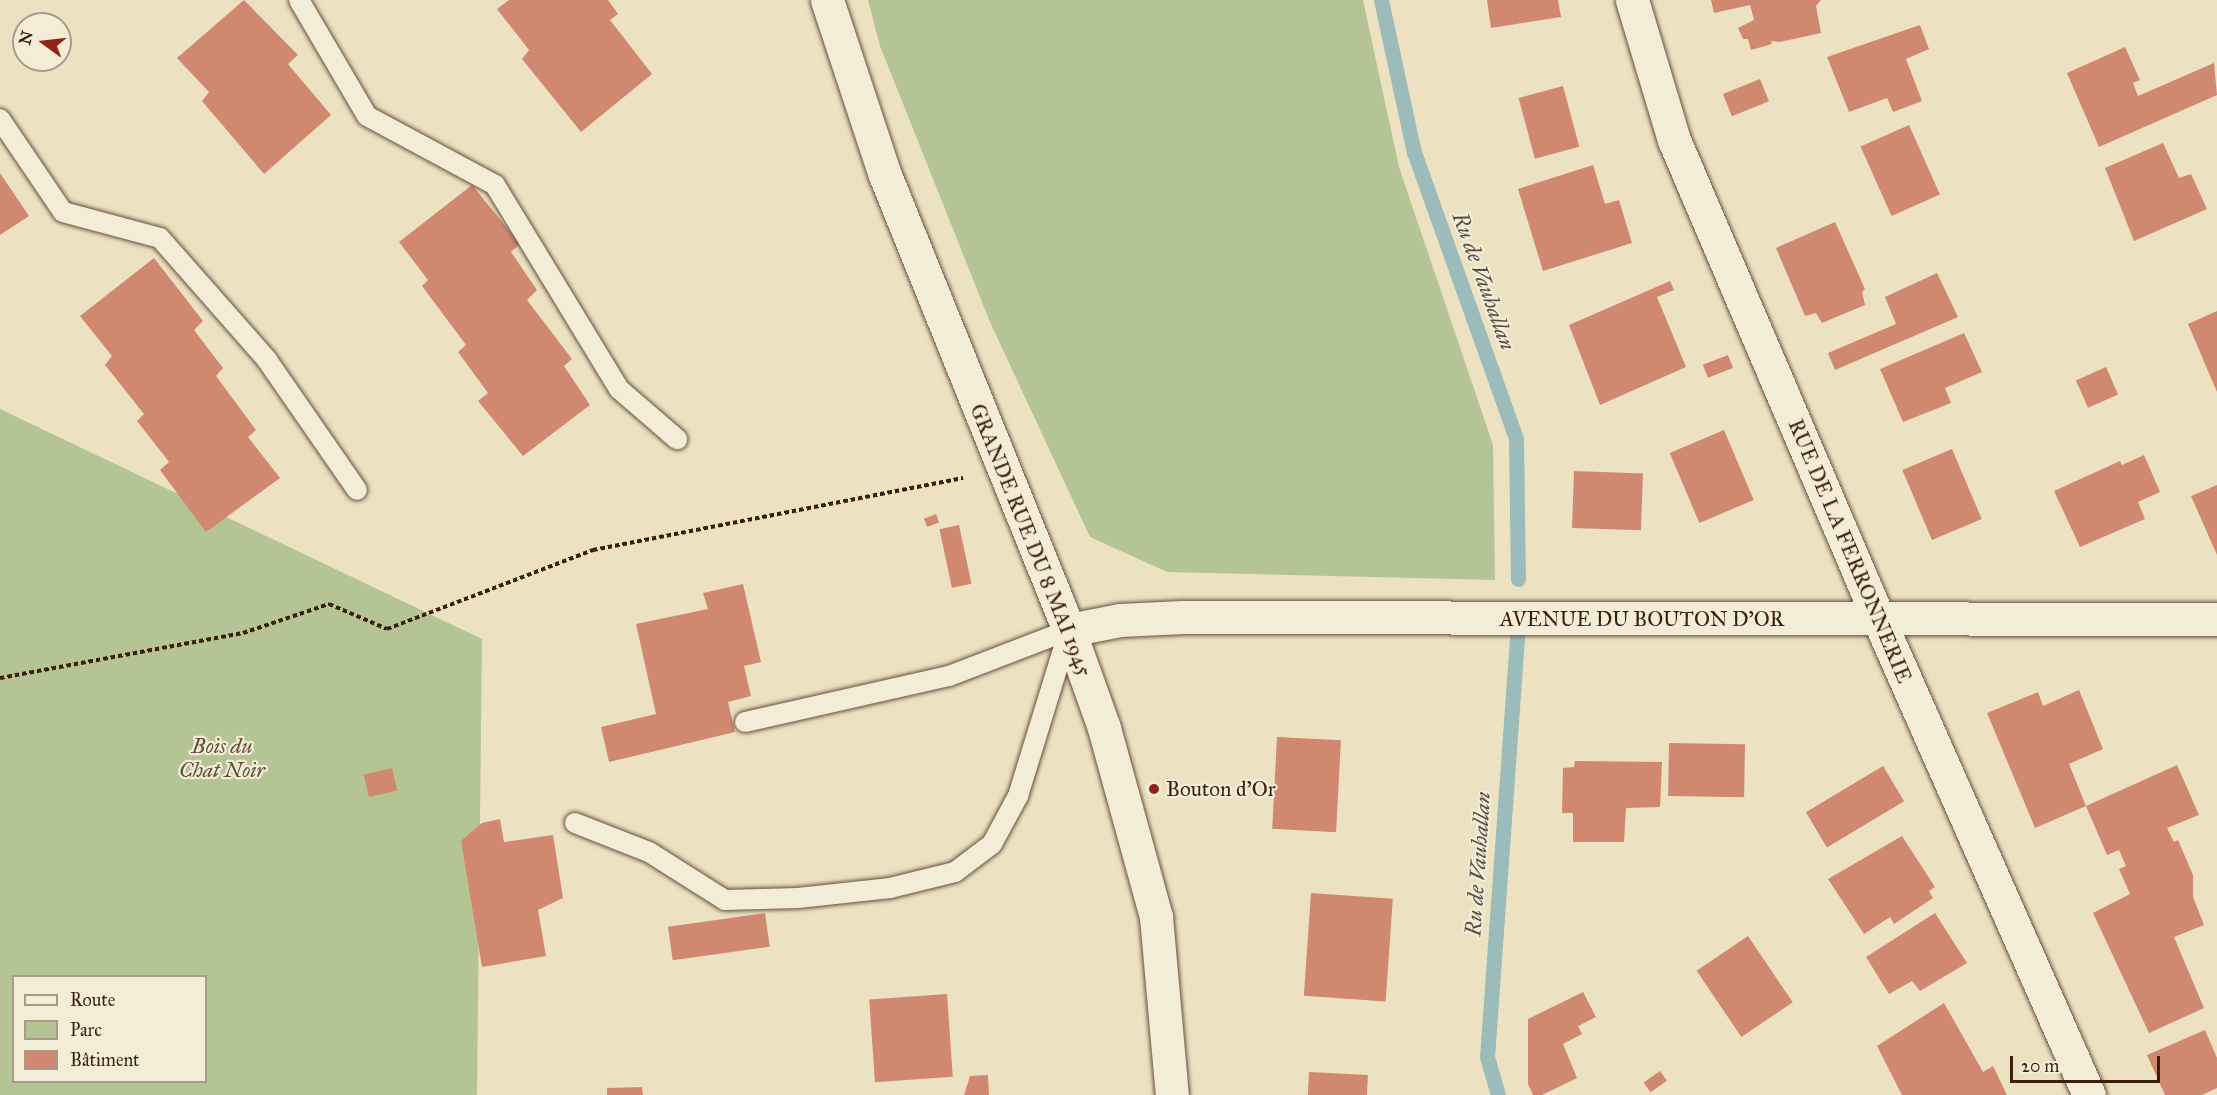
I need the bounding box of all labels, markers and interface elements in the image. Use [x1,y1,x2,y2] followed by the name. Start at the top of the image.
[12,12,72,72] north arrow
[15,29,37,47] text: N
[1447,208,1521,354] water label: Ru de Vauhallan
[965,400,1097,680] street label: GRANDE RUE DU 8 MAI 1945
[1783,415,1917,687] street label: RUE DE LA FERRONNERIE
[1500,606,1784,632] street label: AVENUE DU BOUTON D'OR
[179,733,265,783] park label: Bois du Chat Noir
[1166,776,1276,802] place label: Bouton d'Or
[1147,782,1161,796] marker: Bouton d'Or
[1460,791,1496,937] water label: Ru de Vauhallan
[12,975,207,1083] legend
[70,989,115,1011] text: Route
[70,1019,102,1041] text: Parc
[2013,1044,2163,1082] scale bar
[70,1049,139,1071] text: Bâtiment
[2021,1055,2059,1077] text: 20 m

